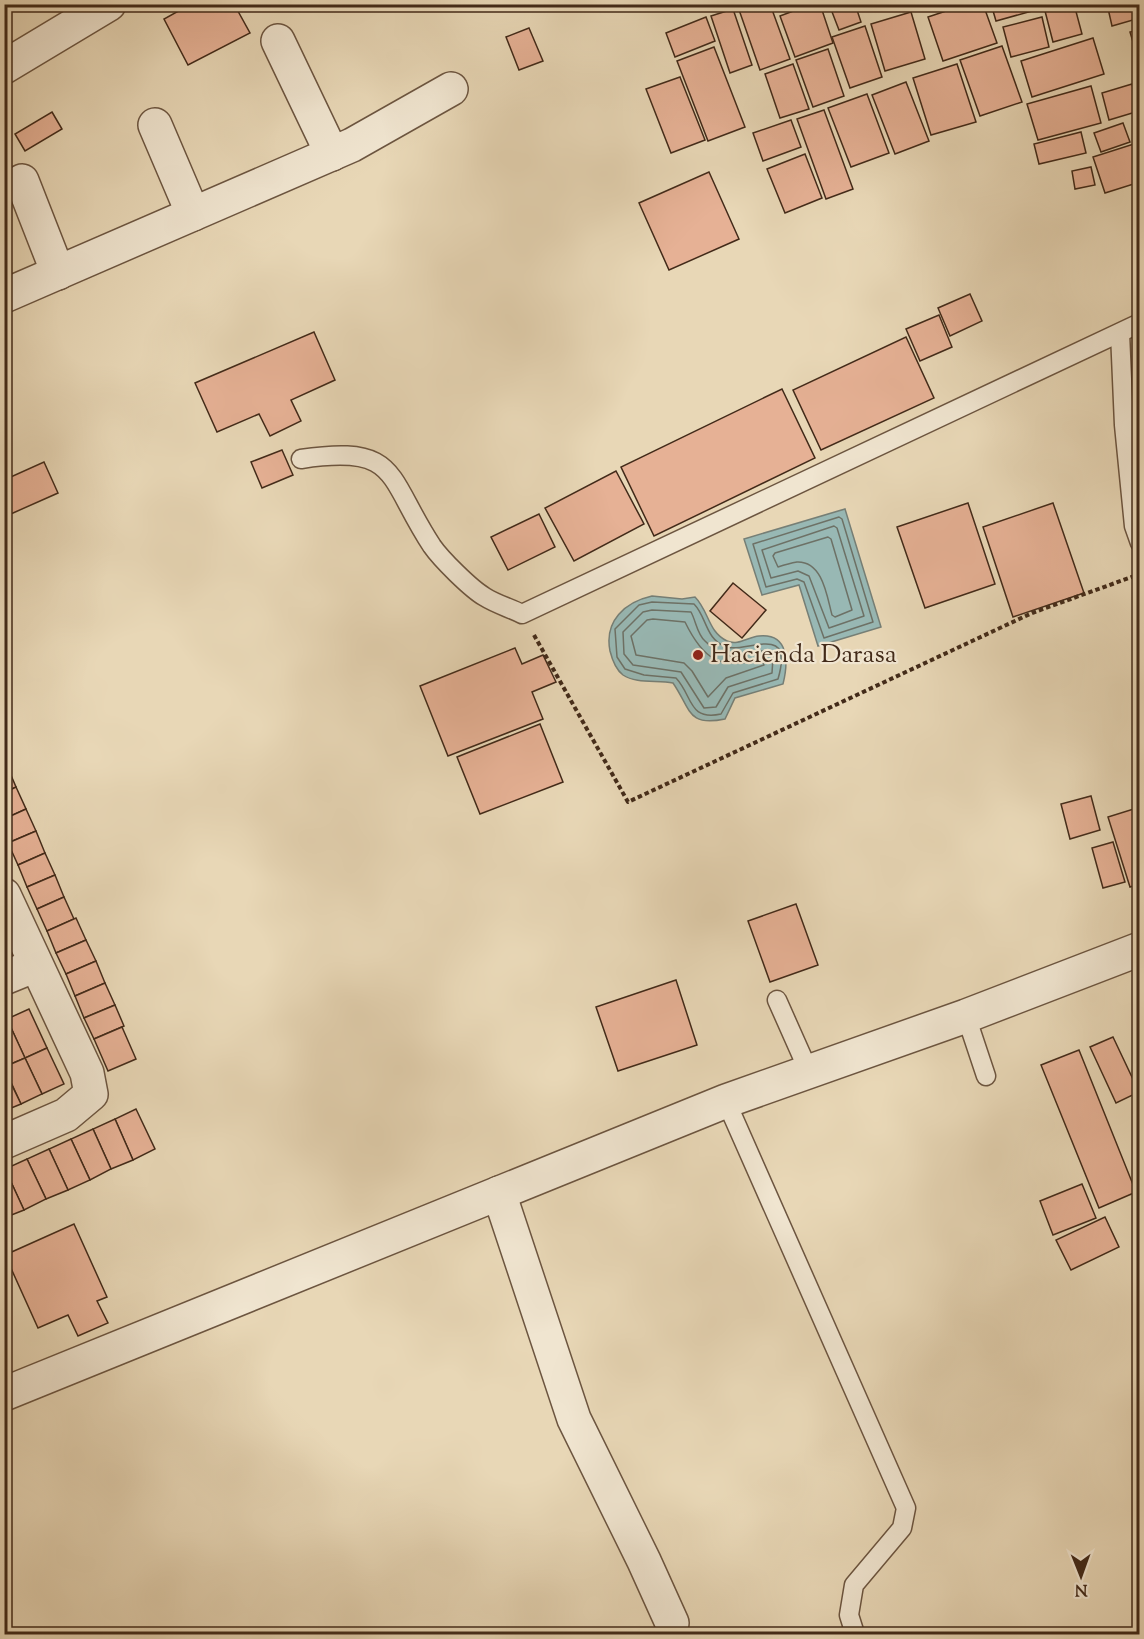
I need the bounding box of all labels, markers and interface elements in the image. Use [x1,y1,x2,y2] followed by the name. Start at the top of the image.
[710,637,897,674] place label: Hacienda Darasa
[691,648,705,662] marker: Hacienda Darasa
[1051,1546,1111,1606] north arrow
[1074,1577,1088,1600] text: N

